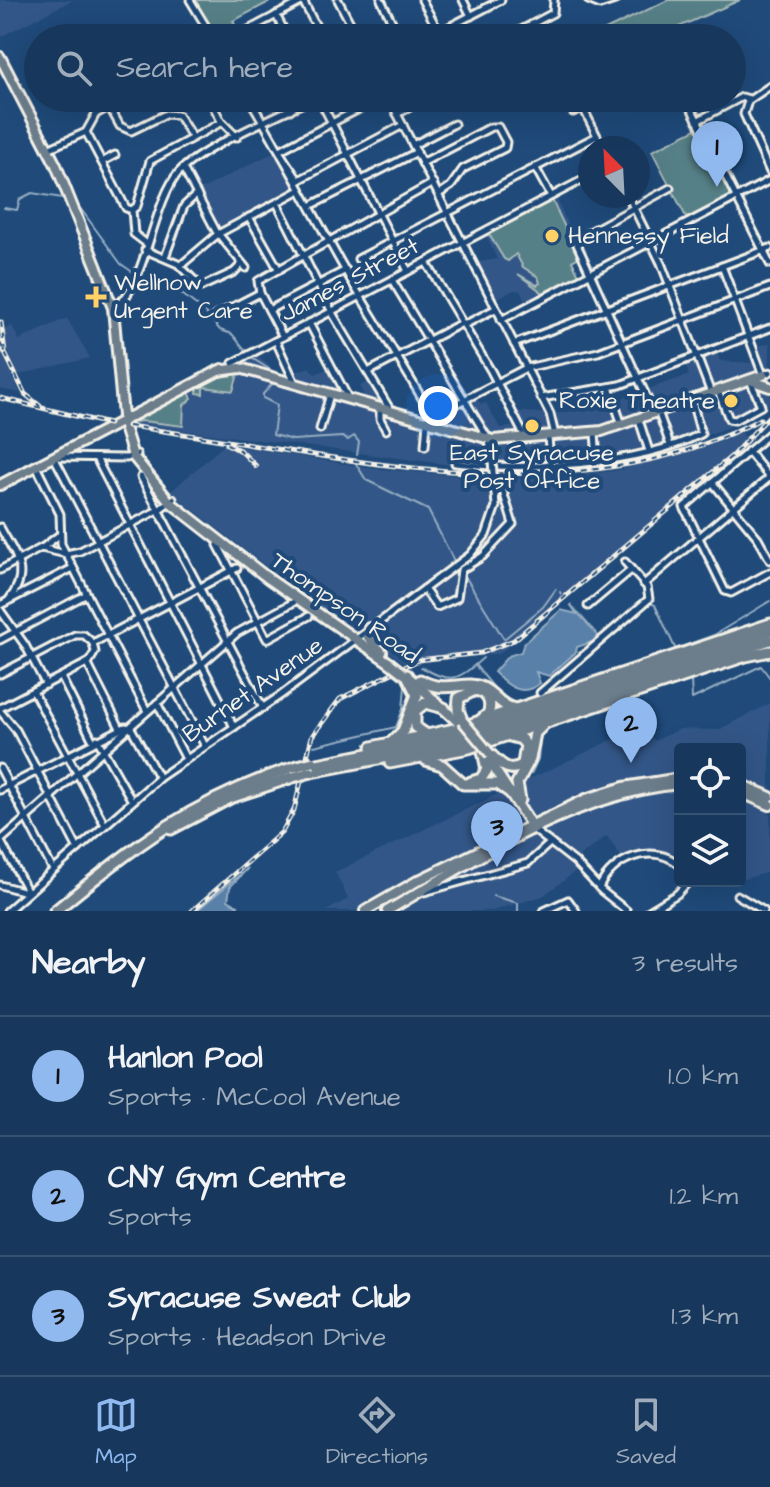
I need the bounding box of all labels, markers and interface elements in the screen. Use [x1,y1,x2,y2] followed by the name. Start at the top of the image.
[24,24,746,112] search box
[52,46,96,90] icon: search
[116,47,293,89] text: Search here
[691,121,743,187] pin: 1
[578,136,650,208] north arrow
[568,219,729,254] place label: Hennessy Field
[543,227,561,245] marker: Hennessy Field
[275,229,425,331] street label: James Street
[114,266,253,329] place label: Wellnow Urgent Care
[85,286,107,308] marker: Wellnow Urgent Care
[559,384,715,418] place label: Roxie Theatre
[418,386,458,426] your location
[722,392,740,410] marker: Roxie Theatre
[523,417,541,435] marker: East Syracuse Post Office
[450,436,614,498] place label: East Syracuse Post Office
[264,544,426,672] street label: Thompson Road
[176,629,330,751] street label: Burnet Avenue
[605,697,657,763] pin: 2
[674,743,746,887] map controls
[674,743,746,815] button: locate
[471,801,523,867] pin: 3
[674,815,746,887] button: layers
[32,939,146,987] text: Nearby
[632,945,738,981] text: 3 results
[108,1037,263,1079] text: Hanlon Pool
[56,1058,60,1094] text: 1
[668,1058,738,1094] text: 1.0 km
[108,1079,401,1115] text: Sports · McCool Avenue
[108,1157,346,1199] text: CNY Gym Centre
[51,1178,65,1214] text: 2
[670,1178,738,1214] text: 1.2 km
[108,1199,192,1235] text: Sports
[108,1277,410,1319] text: Syracuse Sweat Club
[51,1298,65,1334] text: 3
[671,1298,738,1334] text: 1.3 km
[108,1319,386,1355] text: Sports · Headson Drive
[94,1393,138,1472] tab: Map
[326,1393,428,1472] tab: Directions
[616,1393,676,1472] tab: Saved

